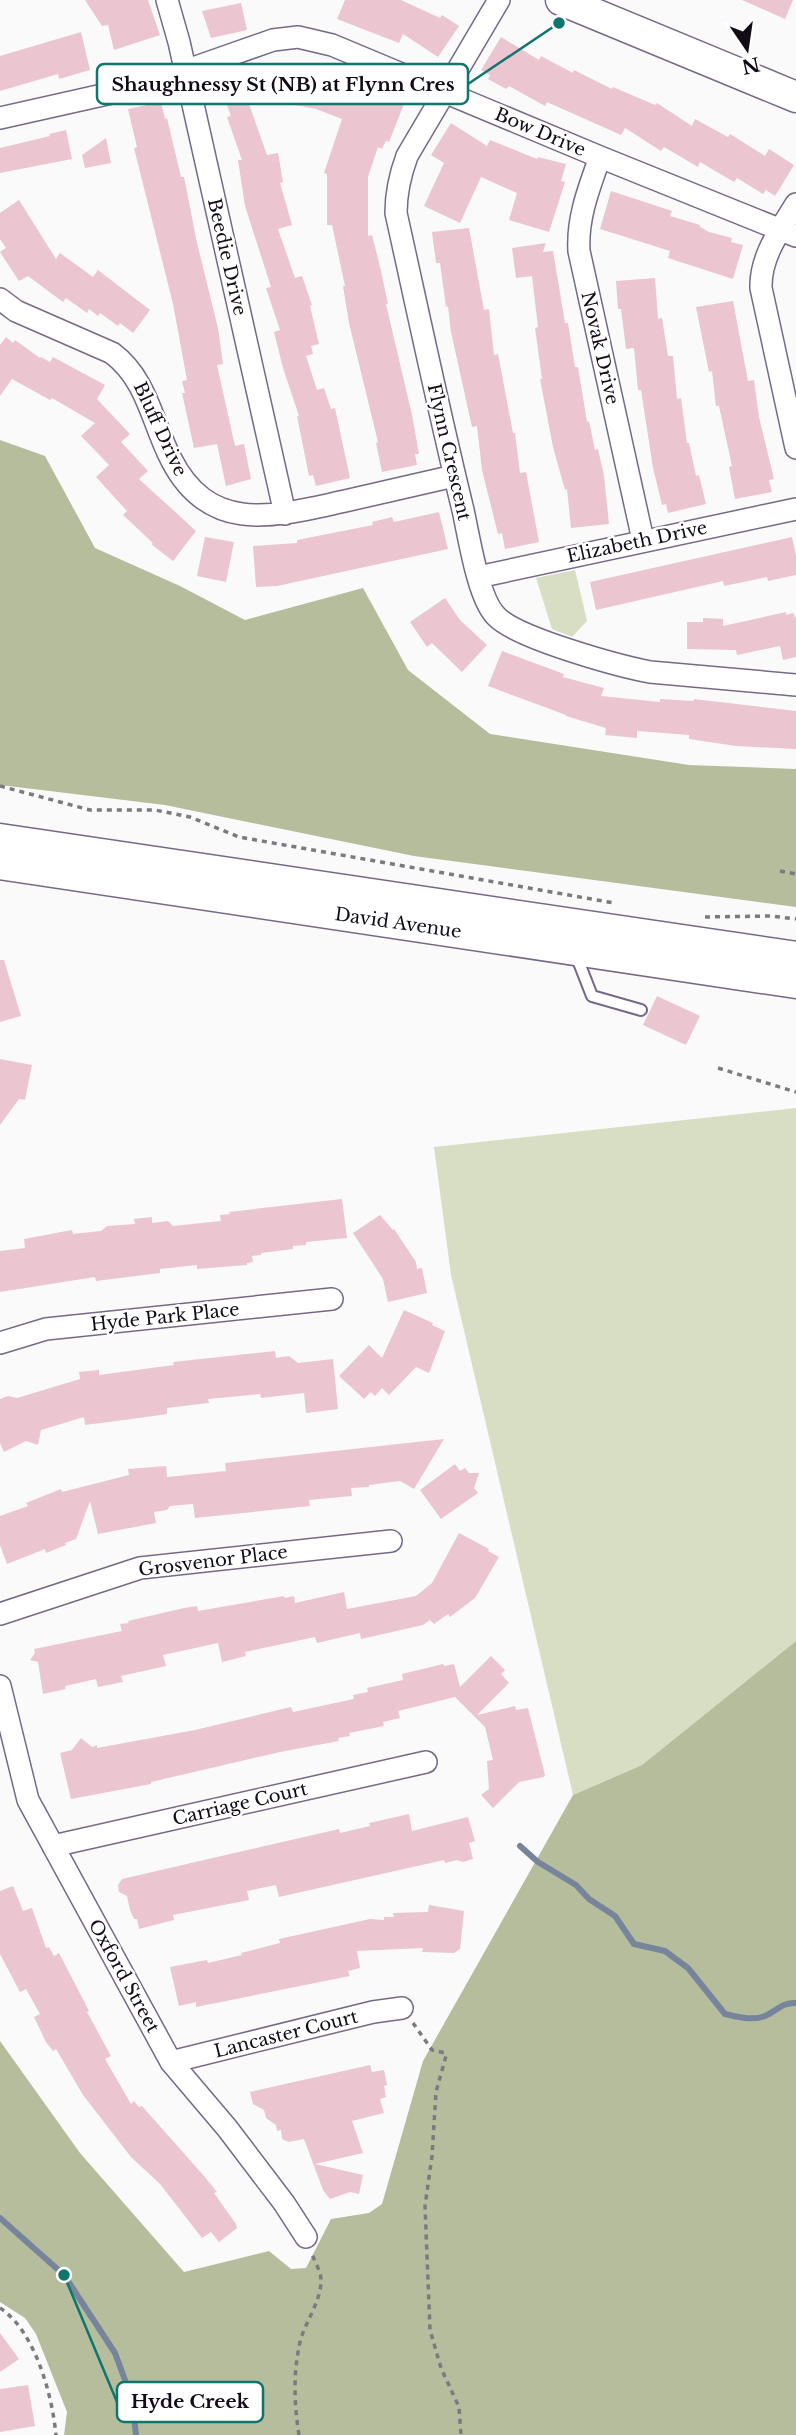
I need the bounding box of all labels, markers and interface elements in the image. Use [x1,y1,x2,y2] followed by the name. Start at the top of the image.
[712,14,782,84] north arrow
[739,52,762,78] text: N
[97,64,468,104] callout: Shaughnessy St (NB) at Flynn Cres
[111,73,455,96] text: Shaughnessy St (NB) at Flynn Cres
[491,103,589,161] street label: Bow Drive
[203,196,251,318] street label: Beedie Drive
[576,289,624,407] street label: Novak Drive
[129,378,191,480] street label: Bluff Drive
[423,381,475,523] street label: Flynn Crescent
[565,516,709,568] street label: Elizabeth Drive
[333,903,463,943] street label: David Avenue
[89,1298,241,1336] street label: Hyde Park Place
[137,1541,289,1581] street label: Grosvenor Place
[171,1778,310,1830] street label: Carriage Court
[84,1915,164,2037] street label: Oxford Street
[212,2005,360,2062] street label: Lancaster Court
[117,2382,263,2422] callout: Hyde Creek
[131,2390,250,2413] text: Hyde Creek

